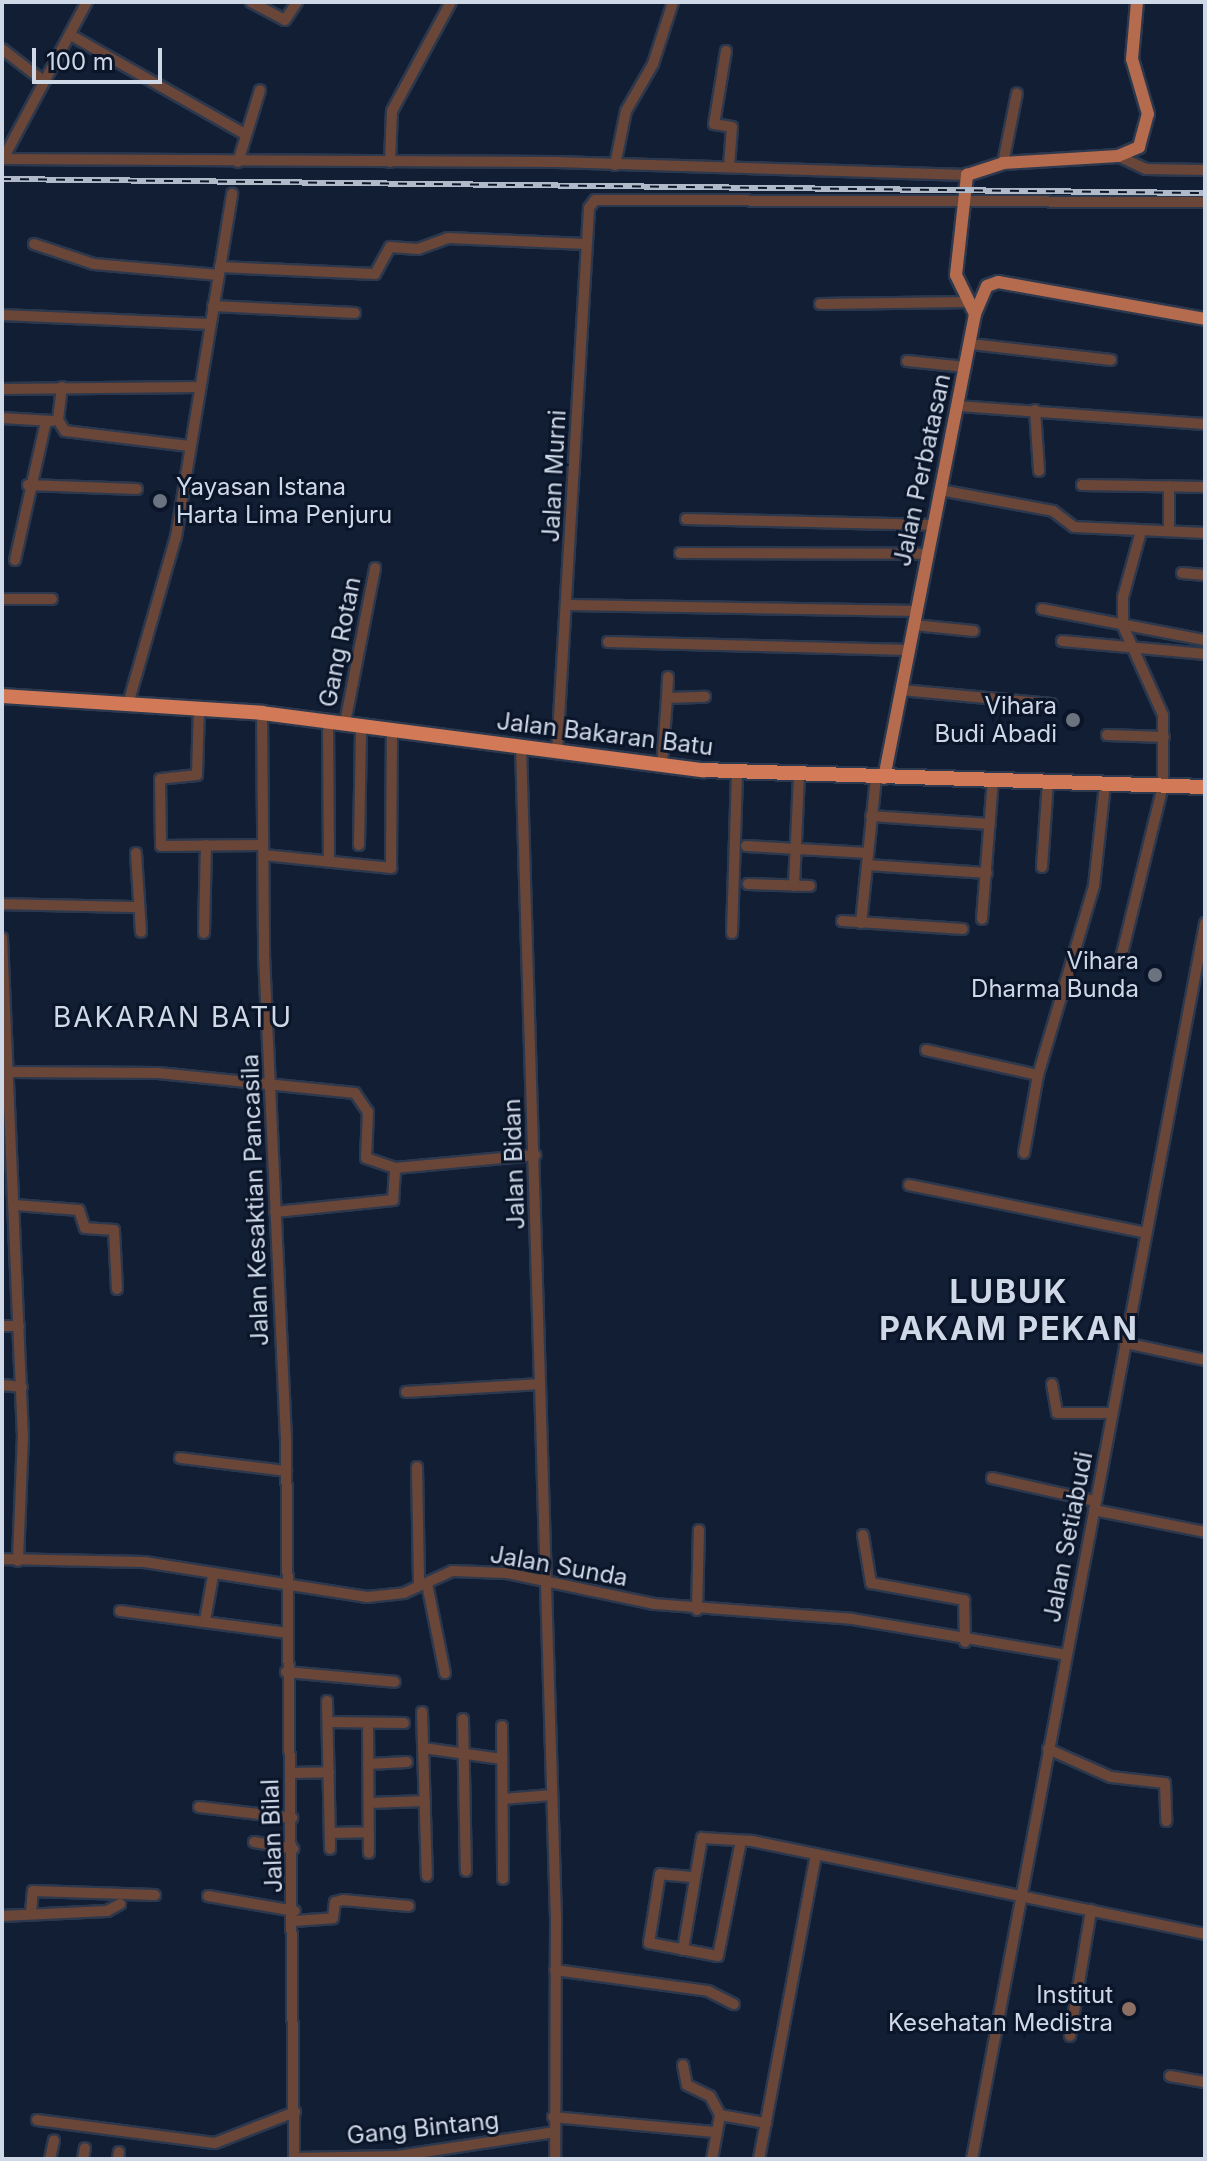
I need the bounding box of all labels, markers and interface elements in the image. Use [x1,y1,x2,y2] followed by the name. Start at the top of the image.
[36,32,166,82] scale bar
[46,47,114,76] text: 100 m
[888,371,956,569] street label: Jalan Perbatasan
[536,409,572,543] street label: Jalan Murni
[176,473,392,529] place label: Yayasan Istana Harta Lima Penjuru
[151,492,169,510] marker: Yayasan Istana Harta Lima Penjuru
[313,574,367,710] street label: Gang Rotan
[934,692,1057,748] place label: Vihara Budi Abadi
[495,706,715,762] street label: Jalan Bakaran Batu
[1064,711,1082,729] marker: Vihara Budi Abadi
[971,947,1139,1003] place label: Vihara Dharma Bunda
[1146,966,1164,984] marker: Vihara Dharma Bunda
[53,1000,293,1034] district label: BAKARAN BATU
[236,1054,274,1346] street label: Jalan Kesaktian Pancasila
[497,1098,531,1230] street label: Jalan Bidan
[879,1274,1139,1349] district label: LUBUK PAKAM PEKAN
[1037,1449,1099,1625] street label: Jalan Setiabudi
[488,1540,630,1592] street label: Jalan Sunda
[256,1779,288,1893] street label: Jalan Bilal
[888,1981,1113,2037] place label: Institut Kesehatan Medistra
[1120,2000,1138,2018] marker: Institut Kesehatan Medistra
[345,2106,501,2150] street label: Gang Bintang

